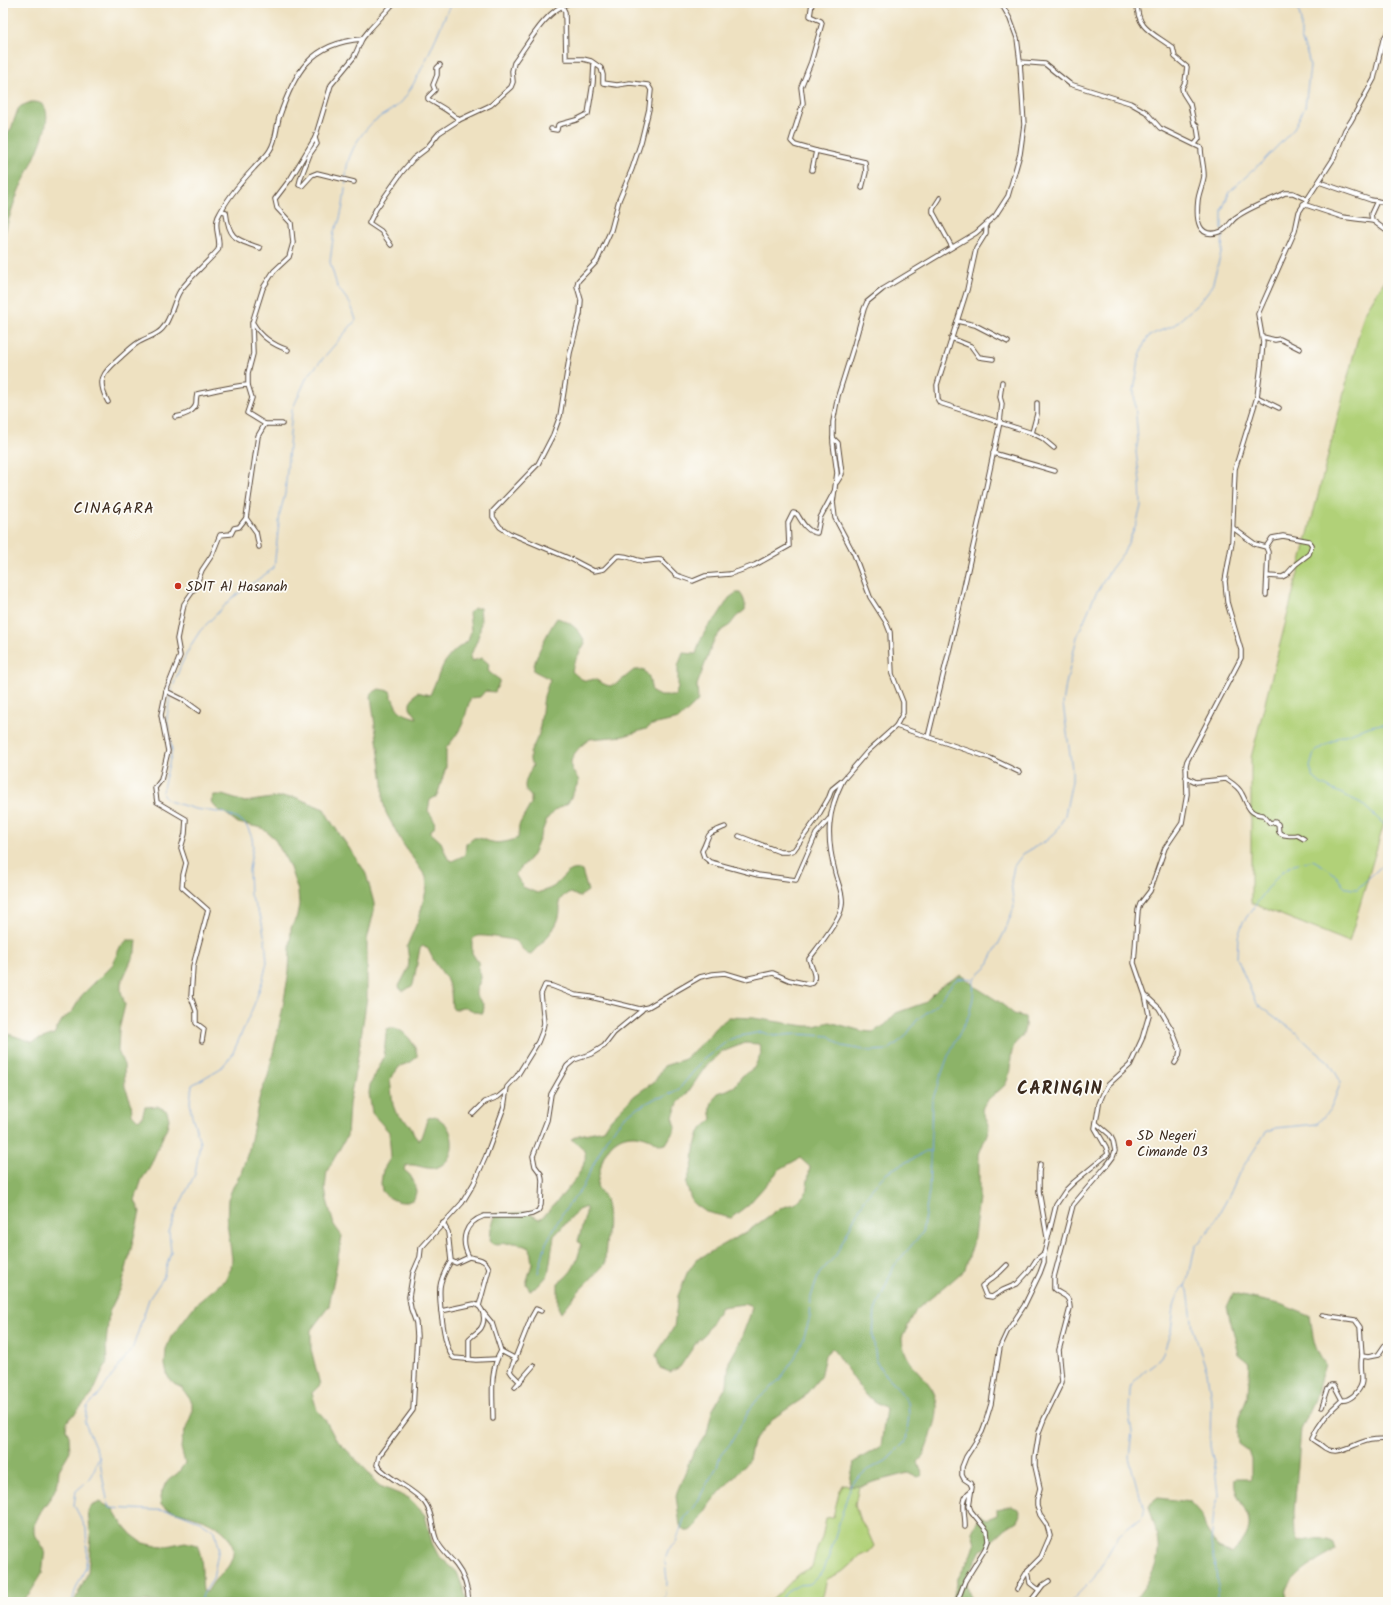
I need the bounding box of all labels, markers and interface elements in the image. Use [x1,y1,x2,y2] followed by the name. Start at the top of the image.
[73,496,155,521] district label: CINAGARA
[186,576,287,598] place label: SDIT Al Hasanah
[173,581,183,591] marker: SDIT Al Hasanah
[1017,1075,1103,1104] district label: CARINGIN
[1137,1125,1208,1163] place label: SD Negeri Cimande 03
[1124,1138,1134,1148] marker: SD Negeri Cimande 03

